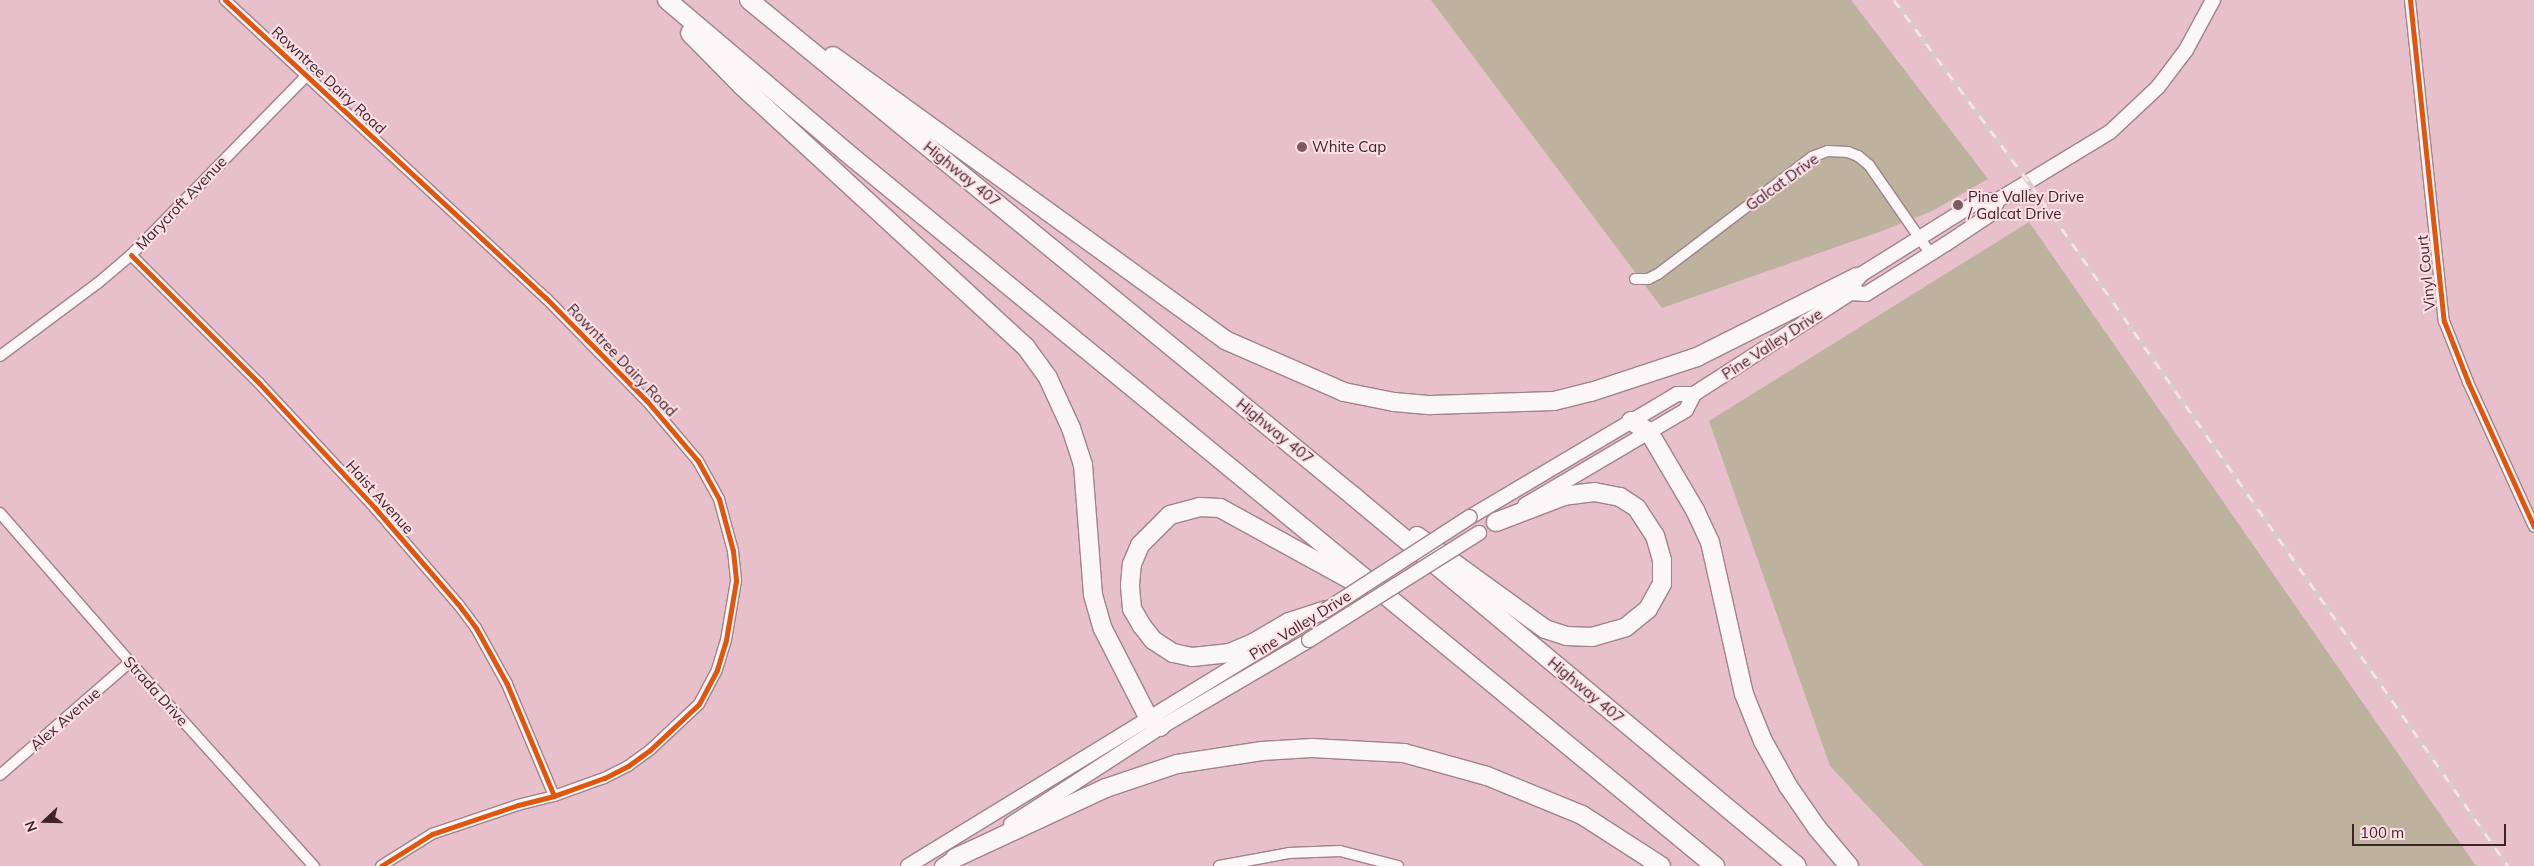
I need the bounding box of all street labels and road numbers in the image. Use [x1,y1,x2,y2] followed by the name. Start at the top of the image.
[268,22,390,138] street label: Rowntree Dairy Road
[920,138,1004,210] street label: Highway 407
[1742,150,1822,214] street label: Galcat Drive
[132,153,230,253] street label: Marycroft Avenue
[2413,234,2439,312] street label: Vinyl Court
[564,300,680,420] street label: Rowntree Dairy Road
[1718,305,1826,383] street label: Pine Valley Drive
[1233,395,1317,467] street label: Highway 407
[342,456,418,538] street label: Haist Avenue
[1246,587,1354,663] street label: Pine Valley Drive
[120,653,192,729] street label: Strada Drive
[1544,653,1628,727] street label: Highway 407
[26,684,104,754] street label: Alex Avenue

